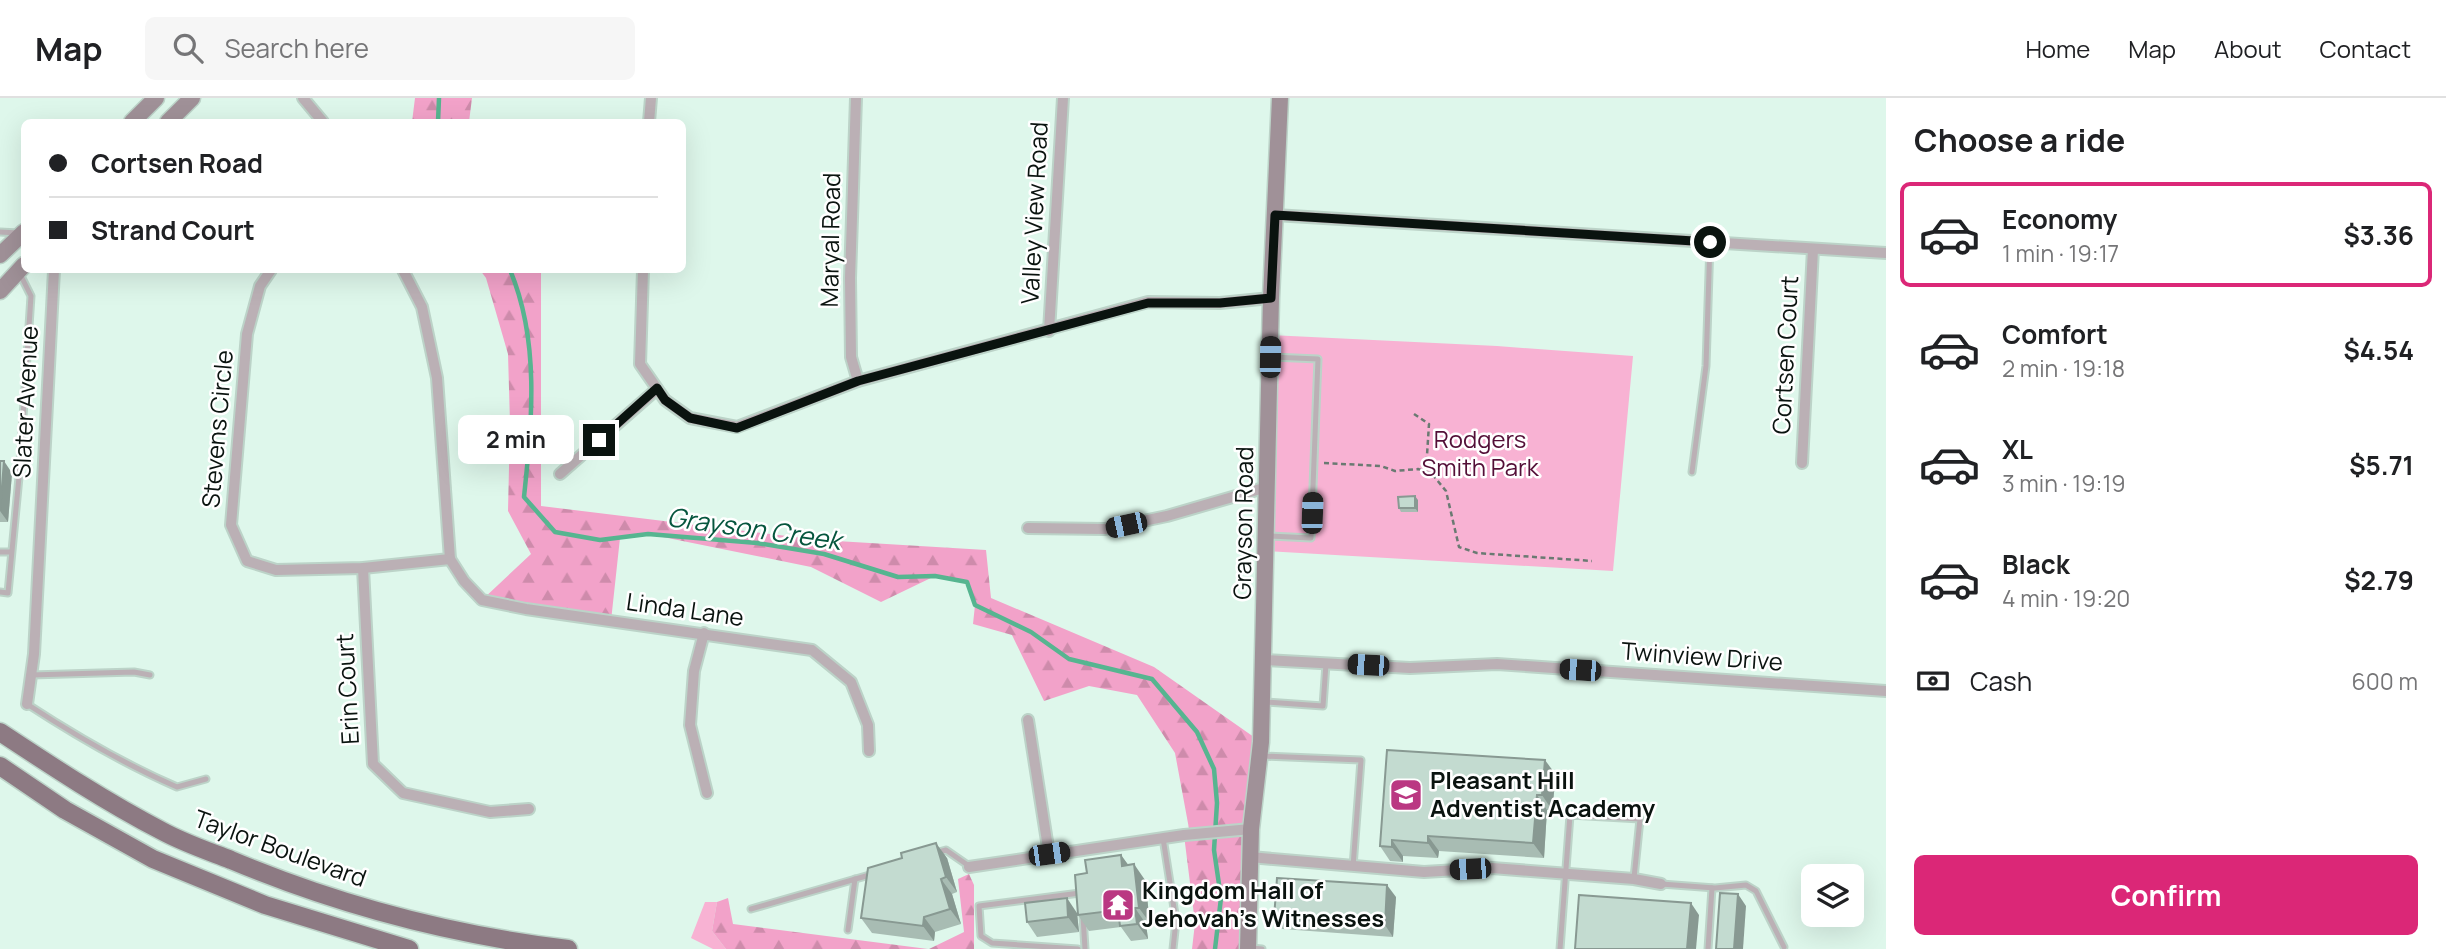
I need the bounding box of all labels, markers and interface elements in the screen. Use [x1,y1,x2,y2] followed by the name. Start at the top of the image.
[145,17,635,80] search box
[35,26,103,71] text: Map
[169,29,207,67] icon: search
[225,30,369,66] text: Search here
[2025,32,2090,65] text: Home
[2128,32,2176,65] text: Map
[2214,32,2282,65] text: About
[2320,32,2411,65] text: Contact
[1914,118,2125,162] text: Choose a ride
[1012,121,1055,305] street label: Valley View Road
[91,145,263,181] text: Cortsen Road
[812,172,847,308] street label: Maryal Road
[2002,201,2117,237] text: Economy
[1918,203,1981,266] icon: car
[91,212,255,248] text: Strand Court
[2343,217,2414,253] text: $3.36
[1694,226,1726,258] route start
[2002,237,2119,269] text: 1 min · 19:17
[1764,275,1805,435] street label: Cortsen Court
[2002,316,2108,352] text: Comfort
[1918,318,1981,381] icon: car
[4,325,45,479] street label: Slater Avenue
[2343,332,2414,368] text: $4.54
[1260,336,1281,378] car
[193,349,240,509] street label: Stevens Circle
[2002,352,2125,384] text: 2 min · 19:18
[459,416,574,464] callout: 2 min
[1421,422,1540,483] park label: Rodgers Smith Park
[486,423,546,455] text: 2 min
[583,424,615,456] route end
[2002,431,2033,467] text: XL
[1918,433,1981,496] icon: car
[1225,446,1260,600] street label: Grayson Road
[2349,447,2414,483] text: $5.71
[2002,467,2126,499] text: 3 min · 19:19
[1301,492,1324,534] car
[665,498,847,559] water label: Grayson Creek
[1104,510,1149,540] car
[2002,546,2070,582] text: Black
[1918,548,1981,611] icon: car
[2344,562,2414,598] text: $2.79
[2002,582,2130,614] text: 4 min · 19:20
[624,584,746,633] street label: Linda Lane
[327,633,366,745] street label: Erin Court
[1620,633,1784,678] street label: Twinview Drive
[1347,653,1390,677] car
[1559,658,1602,682] car
[1914,662,1952,700] icon: cash
[1970,663,2032,699] text: Cash
[2352,665,2418,697] text: 600 m
[1430,763,1656,824] place label: Pleasant Hill Adventist Academy
[1387,776,1425,814] school or university icon: Pleasant Hill Adventist Academy
[190,801,371,894] street label: Taylor Boulevard
[1027,841,1072,867] car
[1914,855,2418,935] button: Confirm
[1449,857,1492,881] car
[1801,864,1864,927] map controls
[1801,864,1864,927] button: layers
[1142,873,1384,934] place label: Kingdom Hall of Jehovah's Witnesses
[1099,886,1137,924] temple icon: Kingdom Hall of Jehovah's Witnesses

